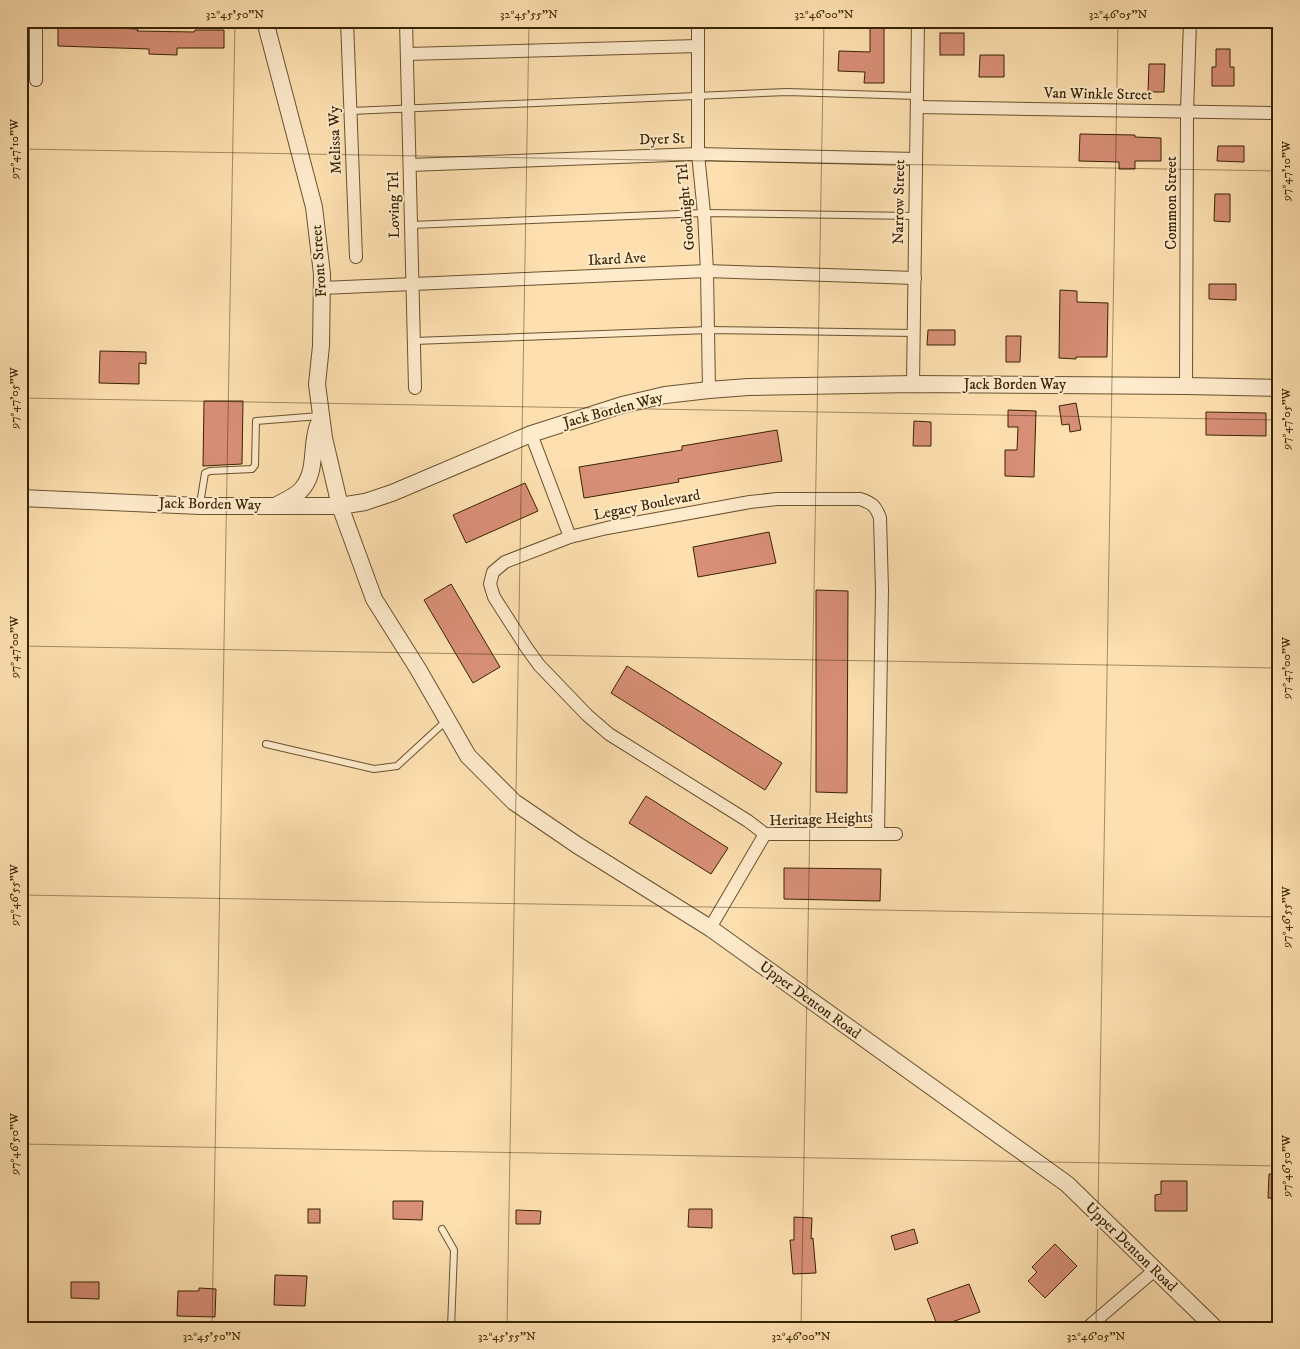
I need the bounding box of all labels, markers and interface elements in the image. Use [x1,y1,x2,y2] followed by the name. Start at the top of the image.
[206,7,264,22] text: 32°45'50"N
[500,7,558,22] text: 32°45'55"N
[794,7,854,22] text: 32°46'00"N
[1089,7,1147,22] text: 32°46'05"N
[1043,84,1152,104] street label: Van Winkle Street
[324,105,346,174] street label: Melissa Wy
[7,118,22,180] text: 97°47'10"W
[639,129,685,149] street label: Dyer St
[1279,140,1294,202] text: 97°47'10"W
[1162,156,1181,250] street label: Common Street
[889,159,909,245] street label: Narrow Street
[673,162,699,251] street label: Goodnight Trl
[384,171,404,239] street label: Loving Trl
[307,224,331,298] street label: Front Street
[587,248,647,270] street label: Ikard Ave
[7,366,22,430] text: 97°47'05"W
[962,375,1067,394] street label: Jack Borden Way
[559,387,666,433] street label: Jack Borden Way
[1279,387,1294,451] text: 97°47'05"W
[592,485,702,525] street label: Legacy Boulevard
[157,494,262,514] street label: Jack Borden Way
[7,615,22,679] text: 97°47'00"W
[1279,636,1294,700] text: 97°47'00"W
[769,808,873,830] street label: Heritage Heights
[7,863,22,927] text: 97°46'55"W
[1279,885,1294,949] text: 97°46'55"W
[756,957,865,1043] street label: Upper Denton Road
[7,1112,22,1176] text: 97°46'50"W
[1279,1134,1294,1198] text: 97°46'50"W
[1081,1198,1181,1296] street label: Upper Denton Road
[183,1329,241,1344] text: 32°45'50"N
[478,1329,536,1344] text: 32°45'55"N
[771,1329,831,1344] text: 32°46'00"N
[1067,1329,1125,1344] text: 32°46'05"N

